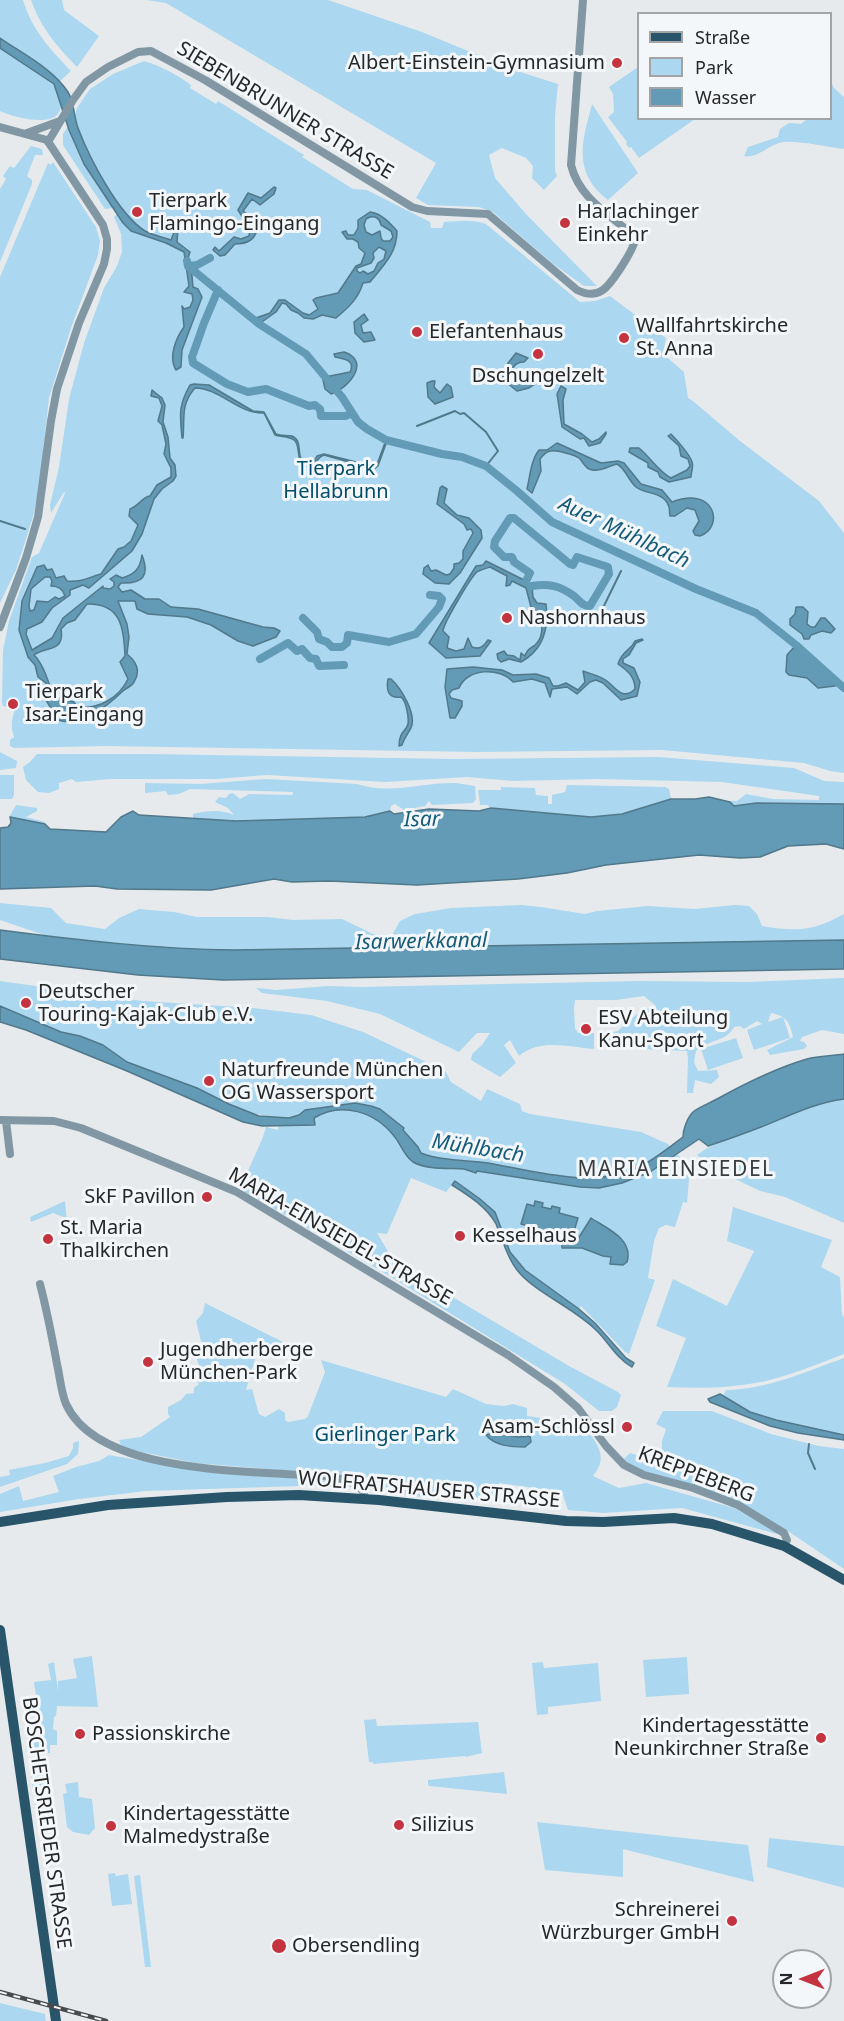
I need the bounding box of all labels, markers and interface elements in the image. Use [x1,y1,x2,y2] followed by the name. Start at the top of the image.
[637,12,832,120] legend
[695,25,750,49] text: Straße
[173,37,397,185] street label: SIEBENBRUNNER STRASSE
[348,51,605,75] place label: Albert-Einstein-Gymnasium
[695,55,733,79] text: Park
[610,56,624,70] marker: Albert-Einstein-Gymnasium
[695,85,756,109] text: Wasser
[149,189,320,236] place label: Tierpark Flamingo-Eingang
[577,200,699,247] place label: Harlachinger Einkehr
[130,205,144,219] marker: Tierpark Flamingo-Eingang
[558,216,572,230] marker: Harlachinger Einkehr
[636,314,788,361] place label: Wallfahrtskirche St. Anna
[429,320,563,344] place label: Elefantenhaus
[410,325,424,339] marker: Elefantenhaus
[617,331,631,345] marker: Wallfahrtskirche St. Anna
[531,347,545,361] marker: Dschungelzelt
[472,364,604,388] place label: Dschungelzelt
[283,457,389,504] park label: Tierpark Hellabrunn
[555,492,693,574] water label: Auer Mühlbach
[519,606,646,630] place label: Nashornhaus
[500,611,514,625] marker: Nashornhaus
[25,680,144,727] place label: Tierpark Isar-Eingang
[6,697,20,711] marker: Tierpark Isar-Eingang
[404,807,440,833] water label: Isar
[355,928,487,956] water label: Isarwerkkanal
[38,980,253,1027] place label: Deutscher Touring-Kajak-Club e.V.
[19,996,33,1010] marker: Deutscher Touring-Kajak-Club e.V.
[598,1006,728,1053] place label: ESV Abteilung Kanu-Sport
[579,1022,593,1036] marker: ESV Abteilung Kanu-Sport
[221,1058,443,1105] place label: Naturfreunde München OG Wassersport
[202,1074,216,1088] marker: Naturfreunde München OG Wassersport
[430,1129,526,1169] water label: Mühlbach
[577,1157,775,1183] district label: MARIA EINSIEDEL
[224,1163,456,1311] street label: MARIA-EINSIEDEL-STRASSE
[84,1185,195,1209] place label: SkF Pavillon
[200,1190,214,1204] marker: SkF Pavillon
[60,1216,169,1263] place label: St. Maria Thalkirchen
[472,1224,577,1248] place label: Kesselhaus
[453,1229,467,1243] marker: Kesselhaus
[41,1232,55,1246] marker: St. Maria Thalkirchen
[160,1338,313,1385] place label: Jugendherberge München-Park
[141,1355,155,1369] marker: Jugendherberge München-Park
[482,1415,615,1439] place label: Asam-Schlössl
[620,1420,634,1434] marker: Asam-Schlössl
[314,1423,456,1447] park label: Gierlinger Park
[635,1442,757,1508] street label: KREPPEBERG
[297,1467,561,1513] street label: WOLFRATSHAUSER STRASSE
[16,1695,76,1951] street label: BOSCHETSRIEDER STRASSE
[614,1714,809,1761] place label: Kindertagesstätte Neunkirchner Straße
[92,1722,231,1746] place label: Passionskirche
[73,1727,87,1741] marker: Passionskirche
[814,1731,828,1745] marker: Kindertagesstätte Neunkirchner Straße
[123,1802,290,1849] place label: Kindertagesstätte Malmedystraße
[411,1813,474,1837] place label: Silizius
[392,1818,406,1832] marker: Silizius
[104,1819,118,1833] marker: Kindertagesstätte Malmedystraße
[541,1898,720,1945] place label: Schreinerei Würzburger GmbH
[725,1914,739,1928] marker: Schreinerei Würzburger GmbH
[292,1934,420,1958] place label: Obersendling
[270,1937,288,1955] marker: Obersendling
[772,1949,832,2009] north arrow
[775,1973,797,1986] text: N

